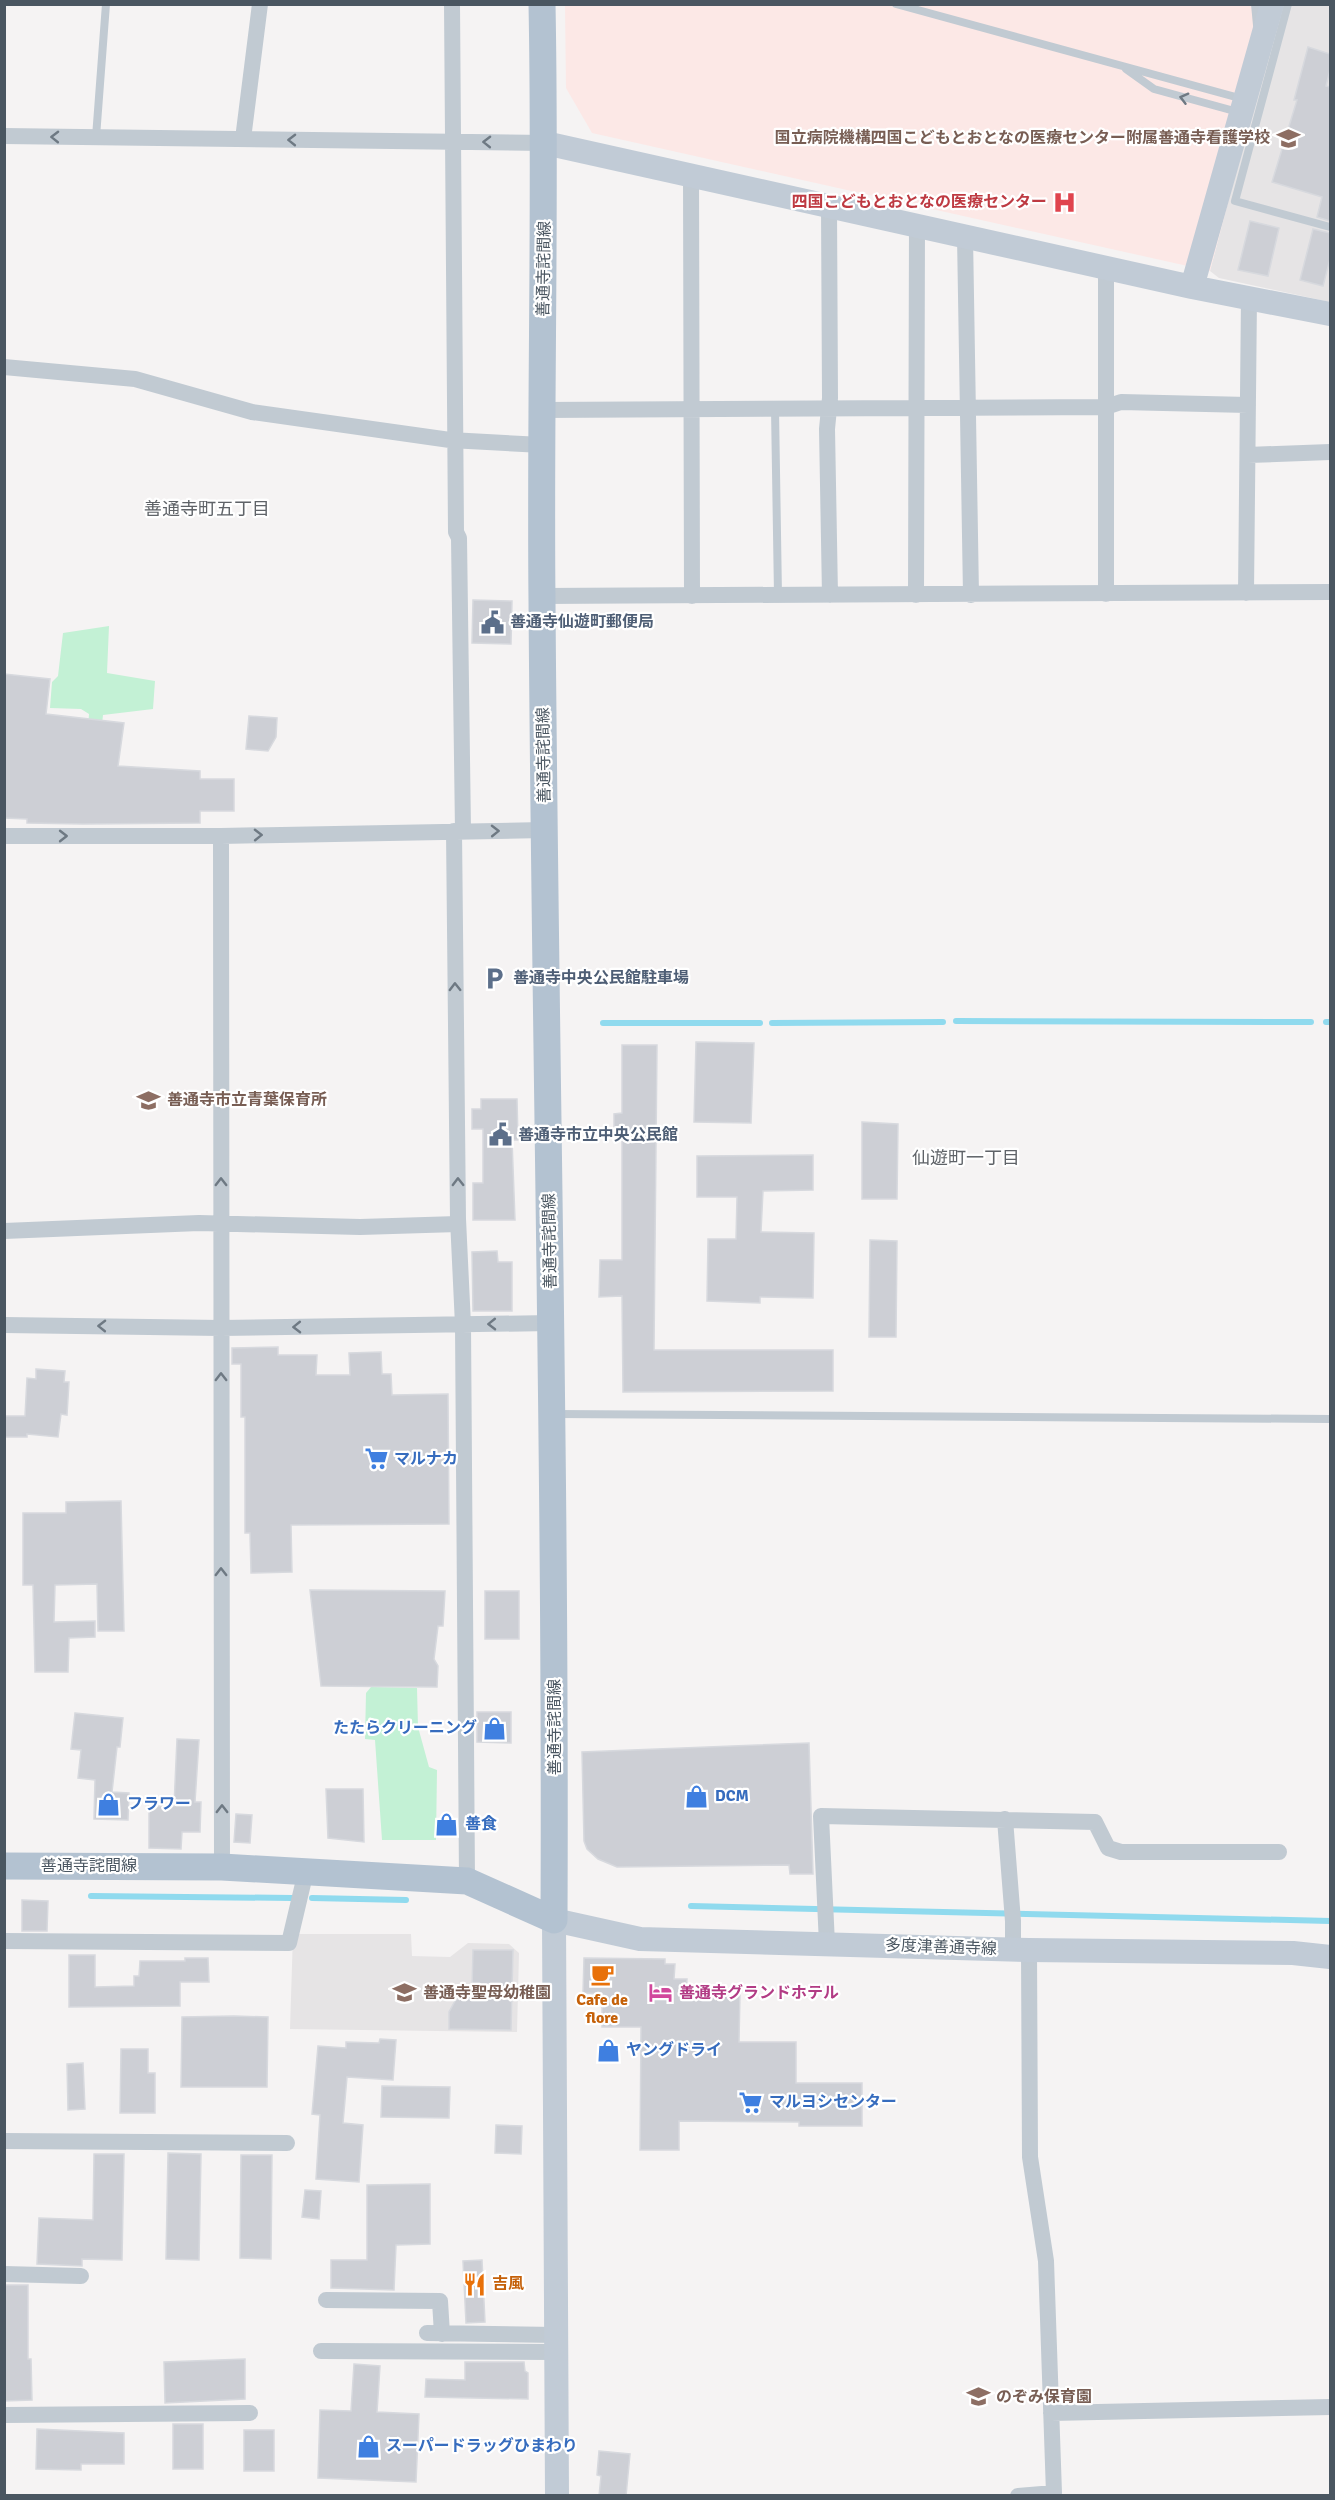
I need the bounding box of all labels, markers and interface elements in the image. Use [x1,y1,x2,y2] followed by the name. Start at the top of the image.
[1179,93,1190,105] one-way arrow
[1275,125,1301,151] school or university icon: 国立病院機構四国こどもとおとなの医療センター附属善通寺看護学校
[775,128,1270,148] place label: 国立病院機構四国こどもとおとなの医療センター附属善通寺看護学校
[50,131,59,143] one-way arrow
[287,134,296,146] one-way arrow
[482,136,491,149] one-way arrow
[1052,189,1078,215] hospital icon: 四国こどもとおとなの医療センター
[792,192,1047,212] place label: 四国こどもとおとなの医療センター
[533,221,555,317] street label: 善通寺詫間線
[144,498,270,520] district label: 善通寺町五丁目
[479,609,505,635] public building icon: 善通寺仙遊町郵便局
[510,612,654,632] place label: 善通寺仙遊町郵便局
[533,707,555,803] street label: 善通寺詫間線
[490,825,499,837] one-way arrow
[253,829,262,841] one-way arrow
[58,830,67,842] one-way arrow
[482,965,508,991] parking icon: 善通寺中央公民館駐車場
[513,968,689,988] place label: 善通寺中央公民館駐車場
[449,983,462,992] one-way arrow
[136,1087,162,1113] school or university icon: 善通寺市立青葉保育所
[167,1090,327,1110] place label: 善通寺市立青葉保育所
[487,1122,513,1148] public building icon: 善通寺市立中央公民館
[518,1125,678,1145] place label: 善通寺市立中央公民館
[912,1147,1020,1169] district label: 仙遊町一丁目
[215,1177,227,1186] one-way arrow
[452,1178,464,1187] one-way arrow
[539,1193,561,1289] street label: 善通寺詫間線
[488,1318,497,1330] one-way arrow
[98,1320,107,1333] one-way arrow
[293,1321,302,1333] one-way arrow
[215,1372,227,1381] one-way arrow
[363,1446,389,1472] supermarket icon: マルナカ
[394,1449,458,1469] place label: マルナカ
[215,1567,227,1576] one-way arrow
[545,1679,565,1775] street label: 善通寺詫間線
[482,1715,508,1741] shop icon: たたらクリーニング
[333,1718,477,1738] place label: たたらクリーニング
[684,1783,710,1809] shop icon: DCM
[715,1786,749,1806] place label: DCM
[96,1791,122,1817] shop icon: フラワー
[127,1794,191,1814] place label: フラワー
[216,1804,228,1813] one-way arrow
[434,1811,460,1837] shop icon: 善食
[465,1814,497,1834] place label: 善食
[41,1856,137,1876] street label: 善通寺詫間線
[885,1935,997,1959] street label: 多度津善通寺線
[589,1962,615,1988] cafe icon: Cafe de flore
[392,1980,418,2006] school or university icon: 善通寺聖母幼稚園
[648,1980,674,2006] hotel icon: 善通寺グランドホテル
[423,1983,551,2003] place label: 善通寺聖母幼稚園
[679,1983,839,2003] place label: 善通寺グランドホテル
[576,1990,628,2028] place label: Cafe de flore
[595,2037,621,2063] shop icon: ヤングドライ
[626,2040,722,2060] place label: ヤングドライ
[738,2089,764,2115] supermarket icon: マルヨシセンター
[769,2092,897,2112] place label: マルヨシセンター
[461,2271,487,2297] restaurant icon: 吉風
[492,2274,524,2294] place label: 吉風
[965,2384,991,2410] school or university icon: のぞみ保育園
[996,2387,1092,2407] place label: のぞみ保育園
[355,2433,381,2459] shop icon: スーパードラッグひまわり
[386,2436,578,2456] place label: スーパードラッグひまわり

